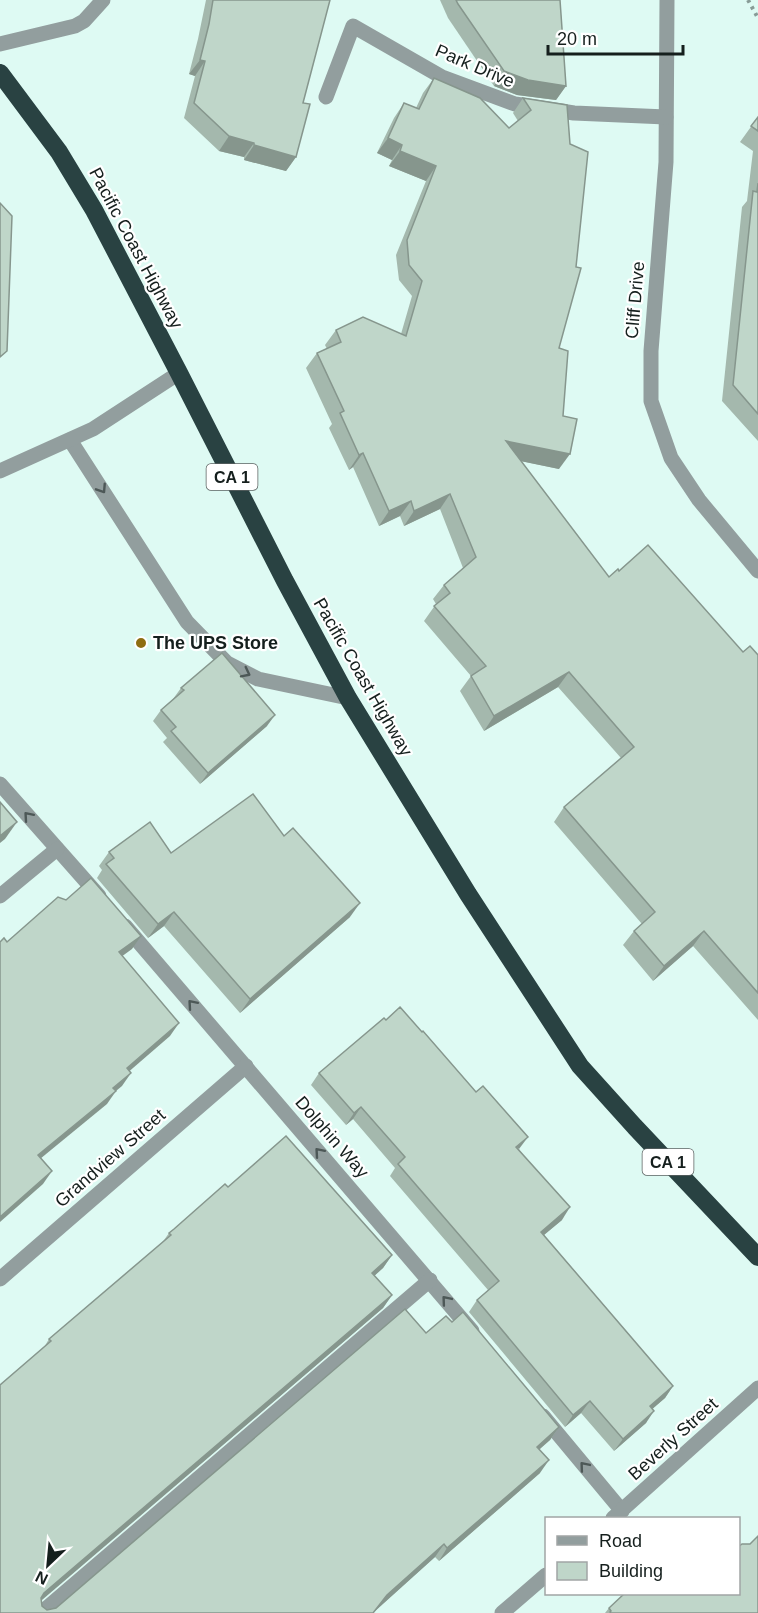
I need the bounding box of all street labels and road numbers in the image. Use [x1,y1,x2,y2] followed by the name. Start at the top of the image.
[432,40,518,92] street label: Park Drive
[85,164,187,332] street label: Pacific Coast Highway
[622,260,648,340] street label: Cliff Drive
[206,464,258,490] road number: CA 1
[310,594,416,760] street label: Pacific Coast Highway
[291,1092,373,1182] street label: Dolphin Way
[51,1105,169,1211] street label: Grandview Street
[642,1149,694,1175] road number: CA 1
[624,1394,722,1484] street label: Beverly Street

